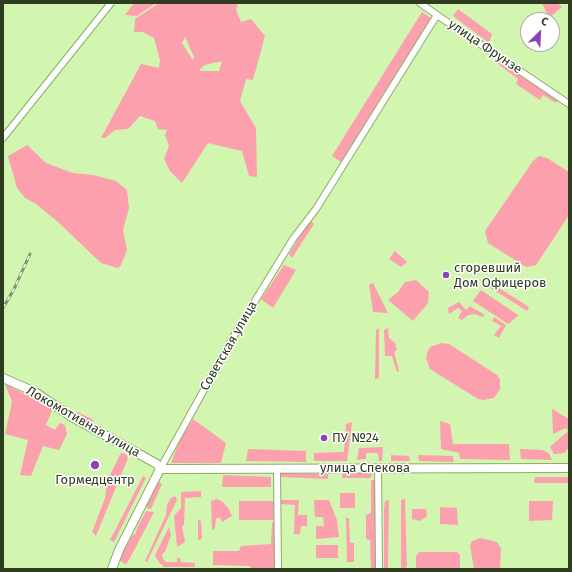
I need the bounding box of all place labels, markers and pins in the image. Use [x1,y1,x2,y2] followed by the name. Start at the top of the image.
[454,260,546,291] place label: сгоревший Дом Офицеров
[441,270,451,280] marker: сгоревший Дом Офицеров
[332,430,379,446] place label: ПУ №24
[319,433,329,443] marker: ПУ №24
[89,459,101,471] marker: Гормедцентр
[55,472,135,488] place label: Гормедцентр

